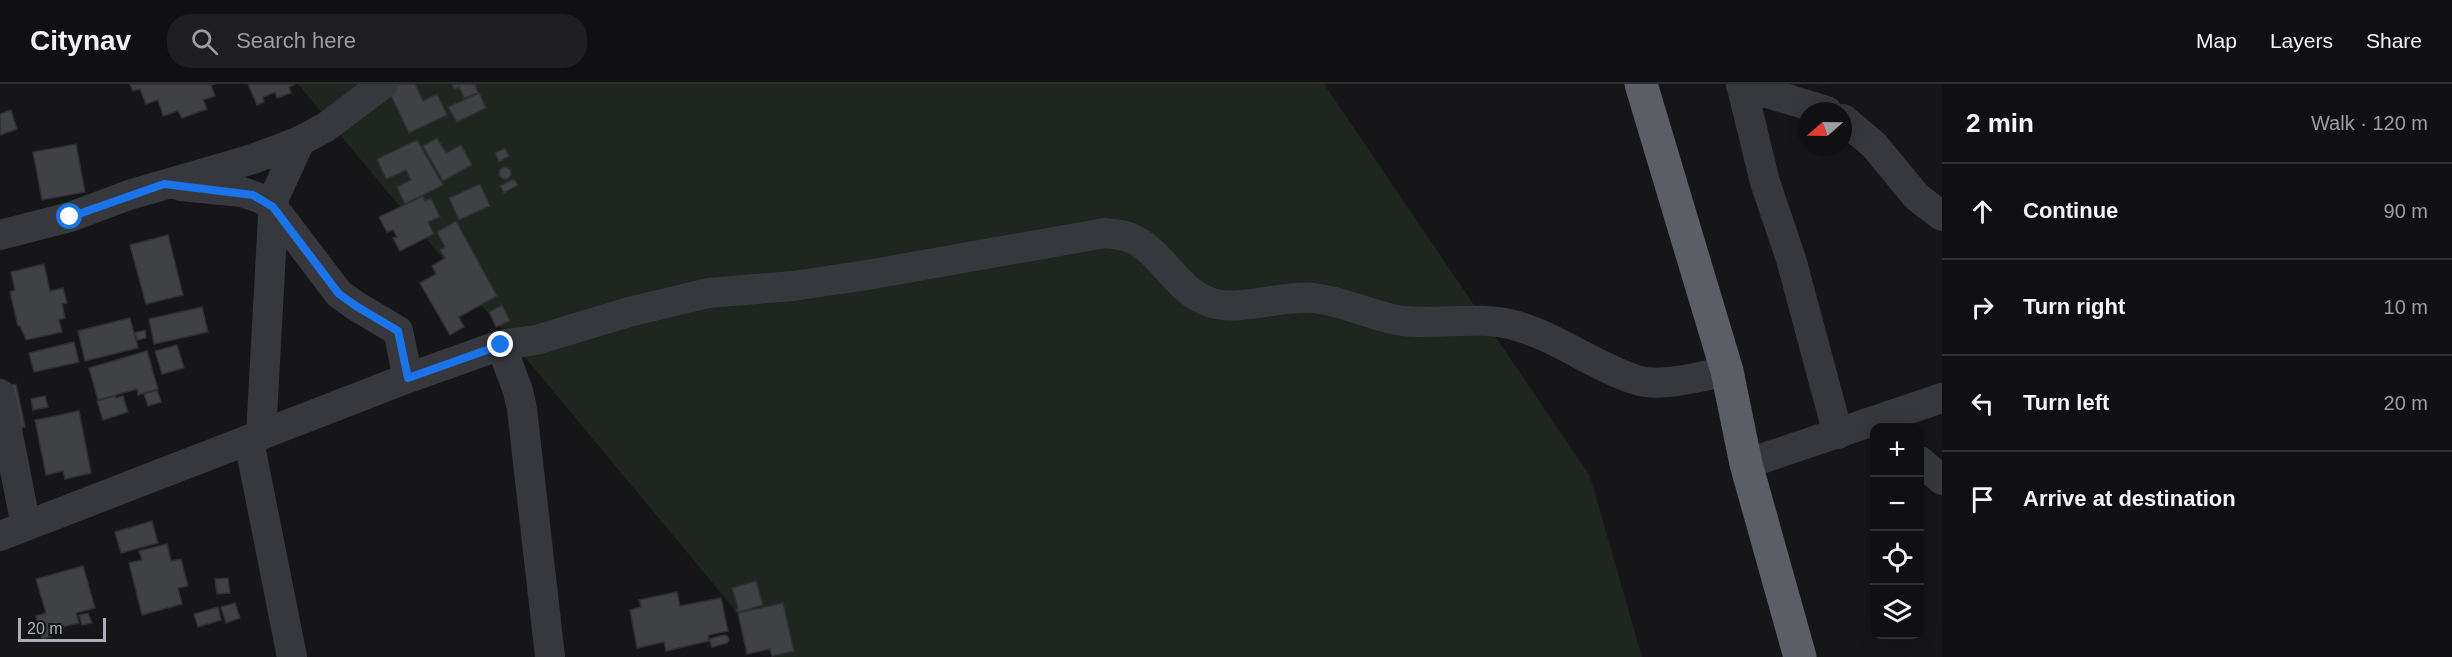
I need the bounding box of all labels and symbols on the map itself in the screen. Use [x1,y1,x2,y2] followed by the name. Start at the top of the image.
[1798,102,1852,156] north arrow
[56,203,82,229] route start
[487,331,513,357] route end
[18,615,106,642] scale bar

